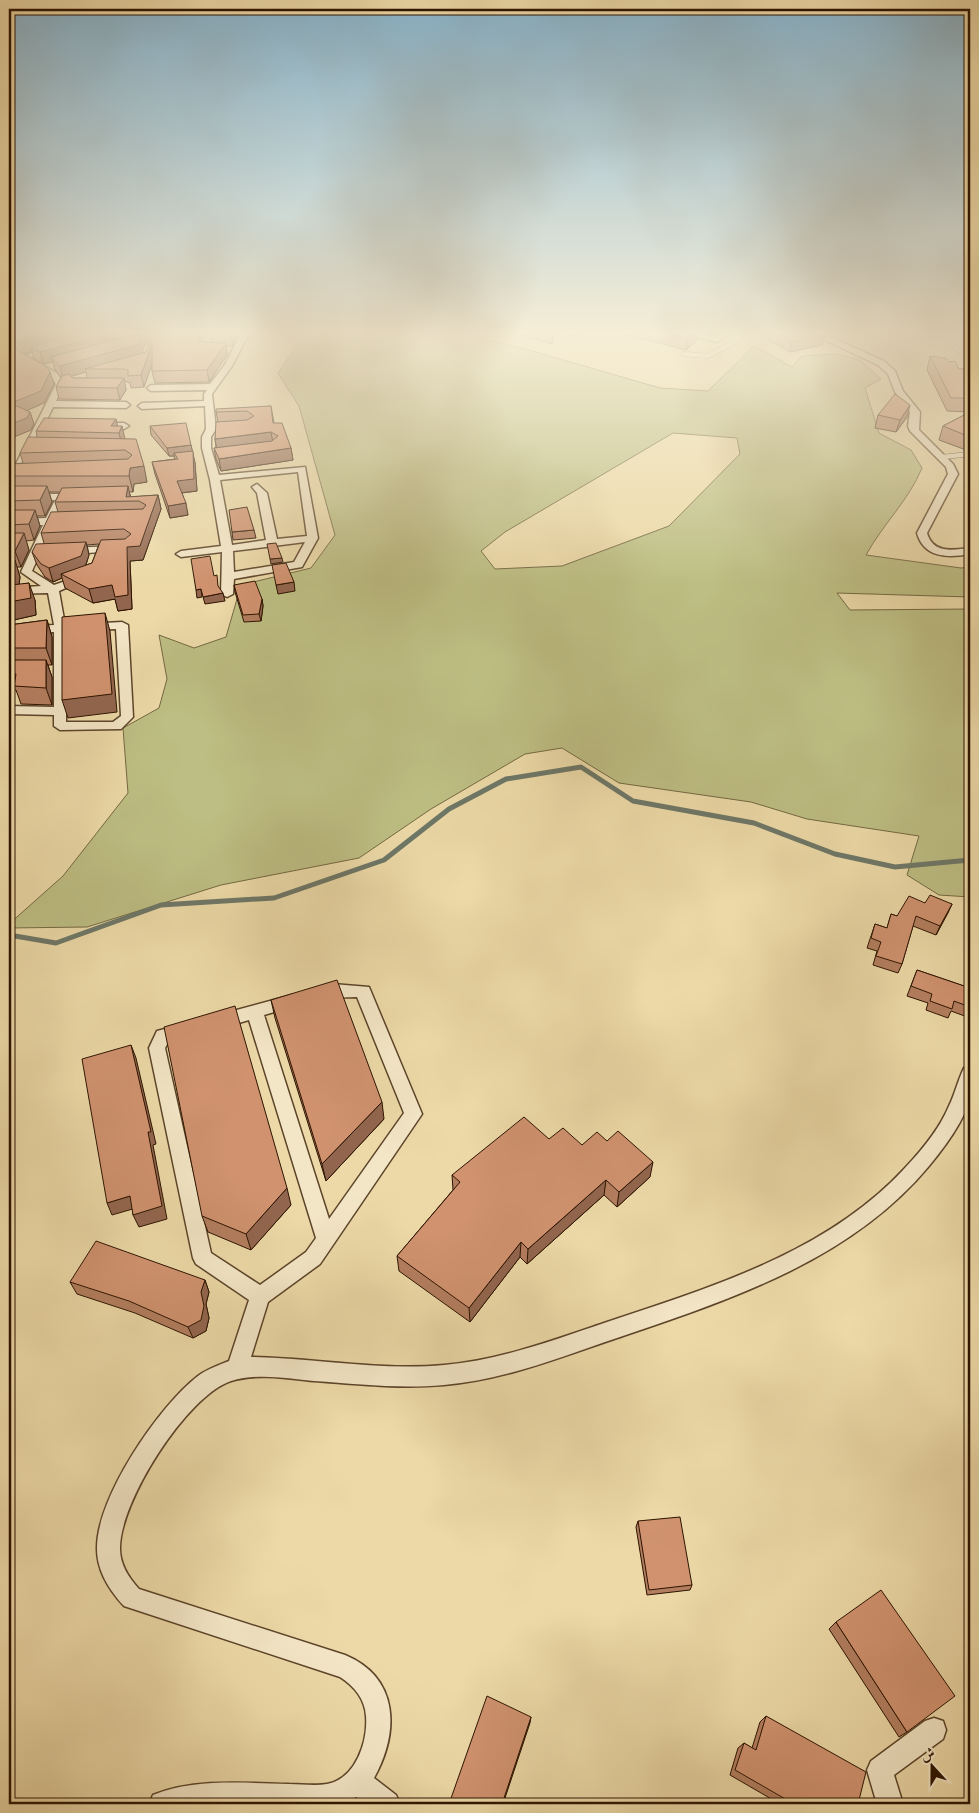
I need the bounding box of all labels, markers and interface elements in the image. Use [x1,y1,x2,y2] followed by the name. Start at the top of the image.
[906,1740,956,1790] north arrow
[919,1746,937,1764] text: ش

